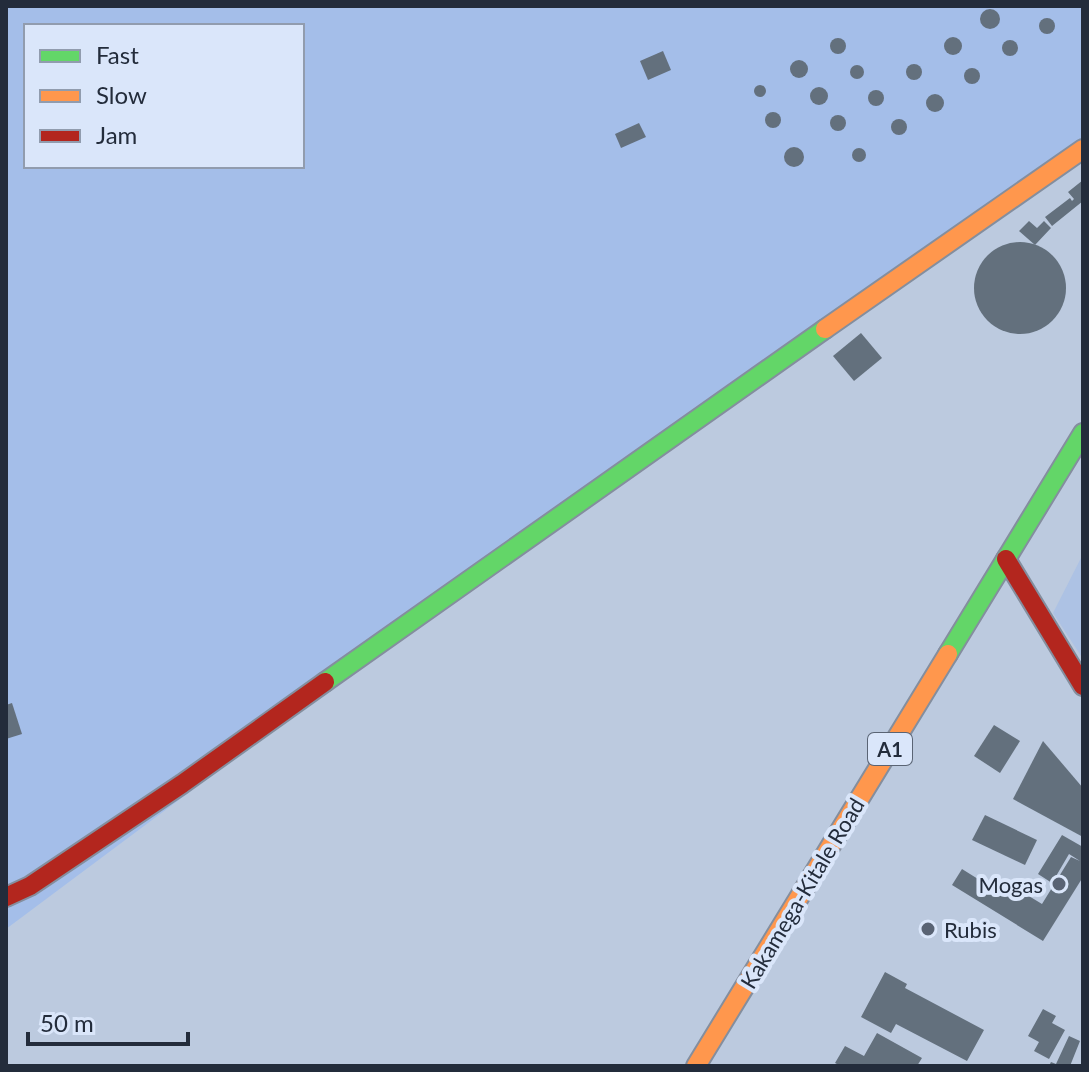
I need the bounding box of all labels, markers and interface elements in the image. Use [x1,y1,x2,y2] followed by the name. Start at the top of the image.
[24,24,304,168] legend
[96,40,139,69] text: Fast
[96,80,147,109] text: Slow
[96,120,137,149] text: Jam
[868,733,912,765] road number: A1
[734,793,870,993] street label: Kakamega-Kitale Road
[979,871,1043,898] place label: Mogas
[1050,875,1068,893] marker: Mogas
[944,916,997,943] place label: Rubis
[919,920,937,938] marker: Rubis
[28,996,188,1046] scale bar
[40,1008,94,1037] text: 50 m

